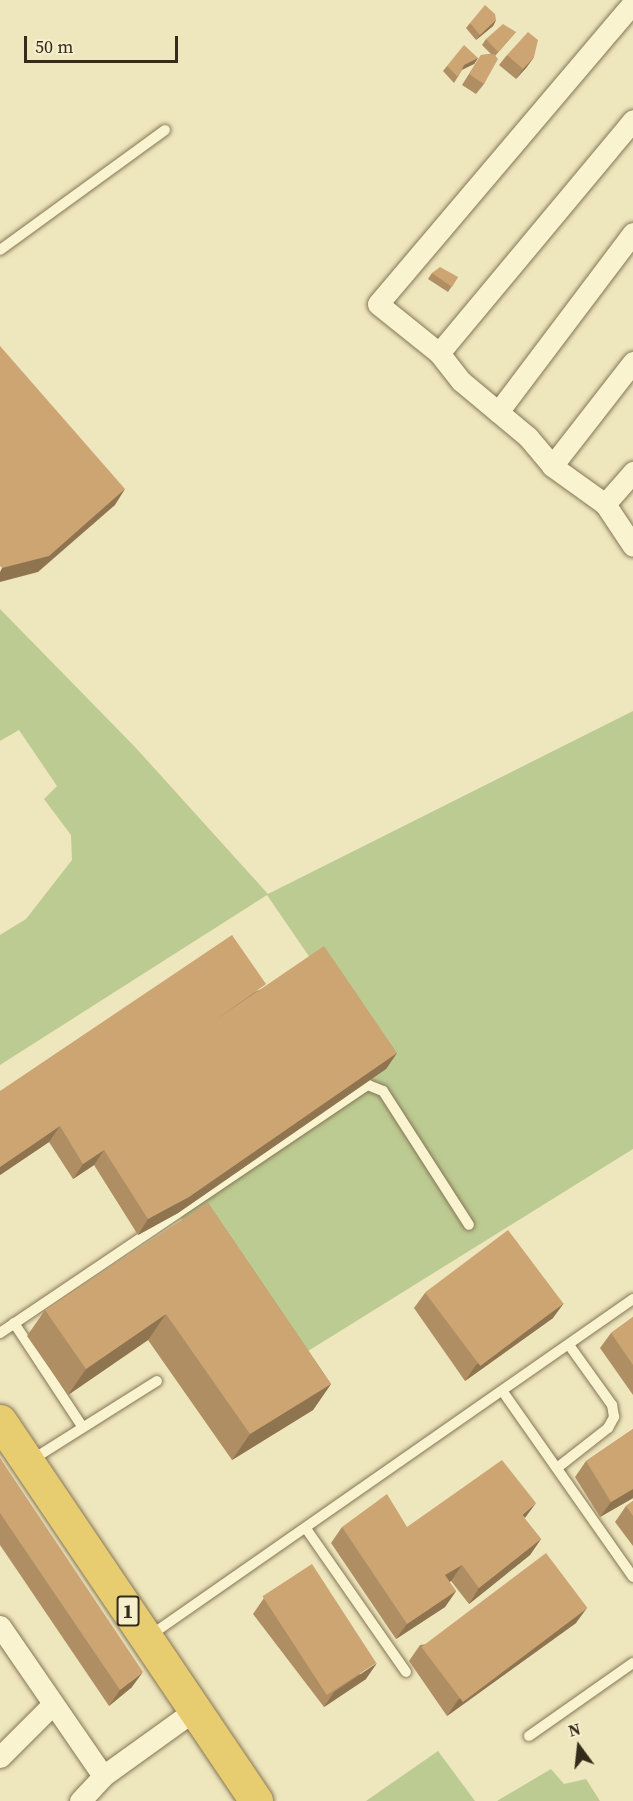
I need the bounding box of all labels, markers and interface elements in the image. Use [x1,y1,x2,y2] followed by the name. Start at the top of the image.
[27,24,182,62] scale bar
[35,34,73,59] text: 50 m
[116,1594,140,1628] road number: 1
[549,1717,609,1777] north arrow
[566,1717,583,1742] text: N

